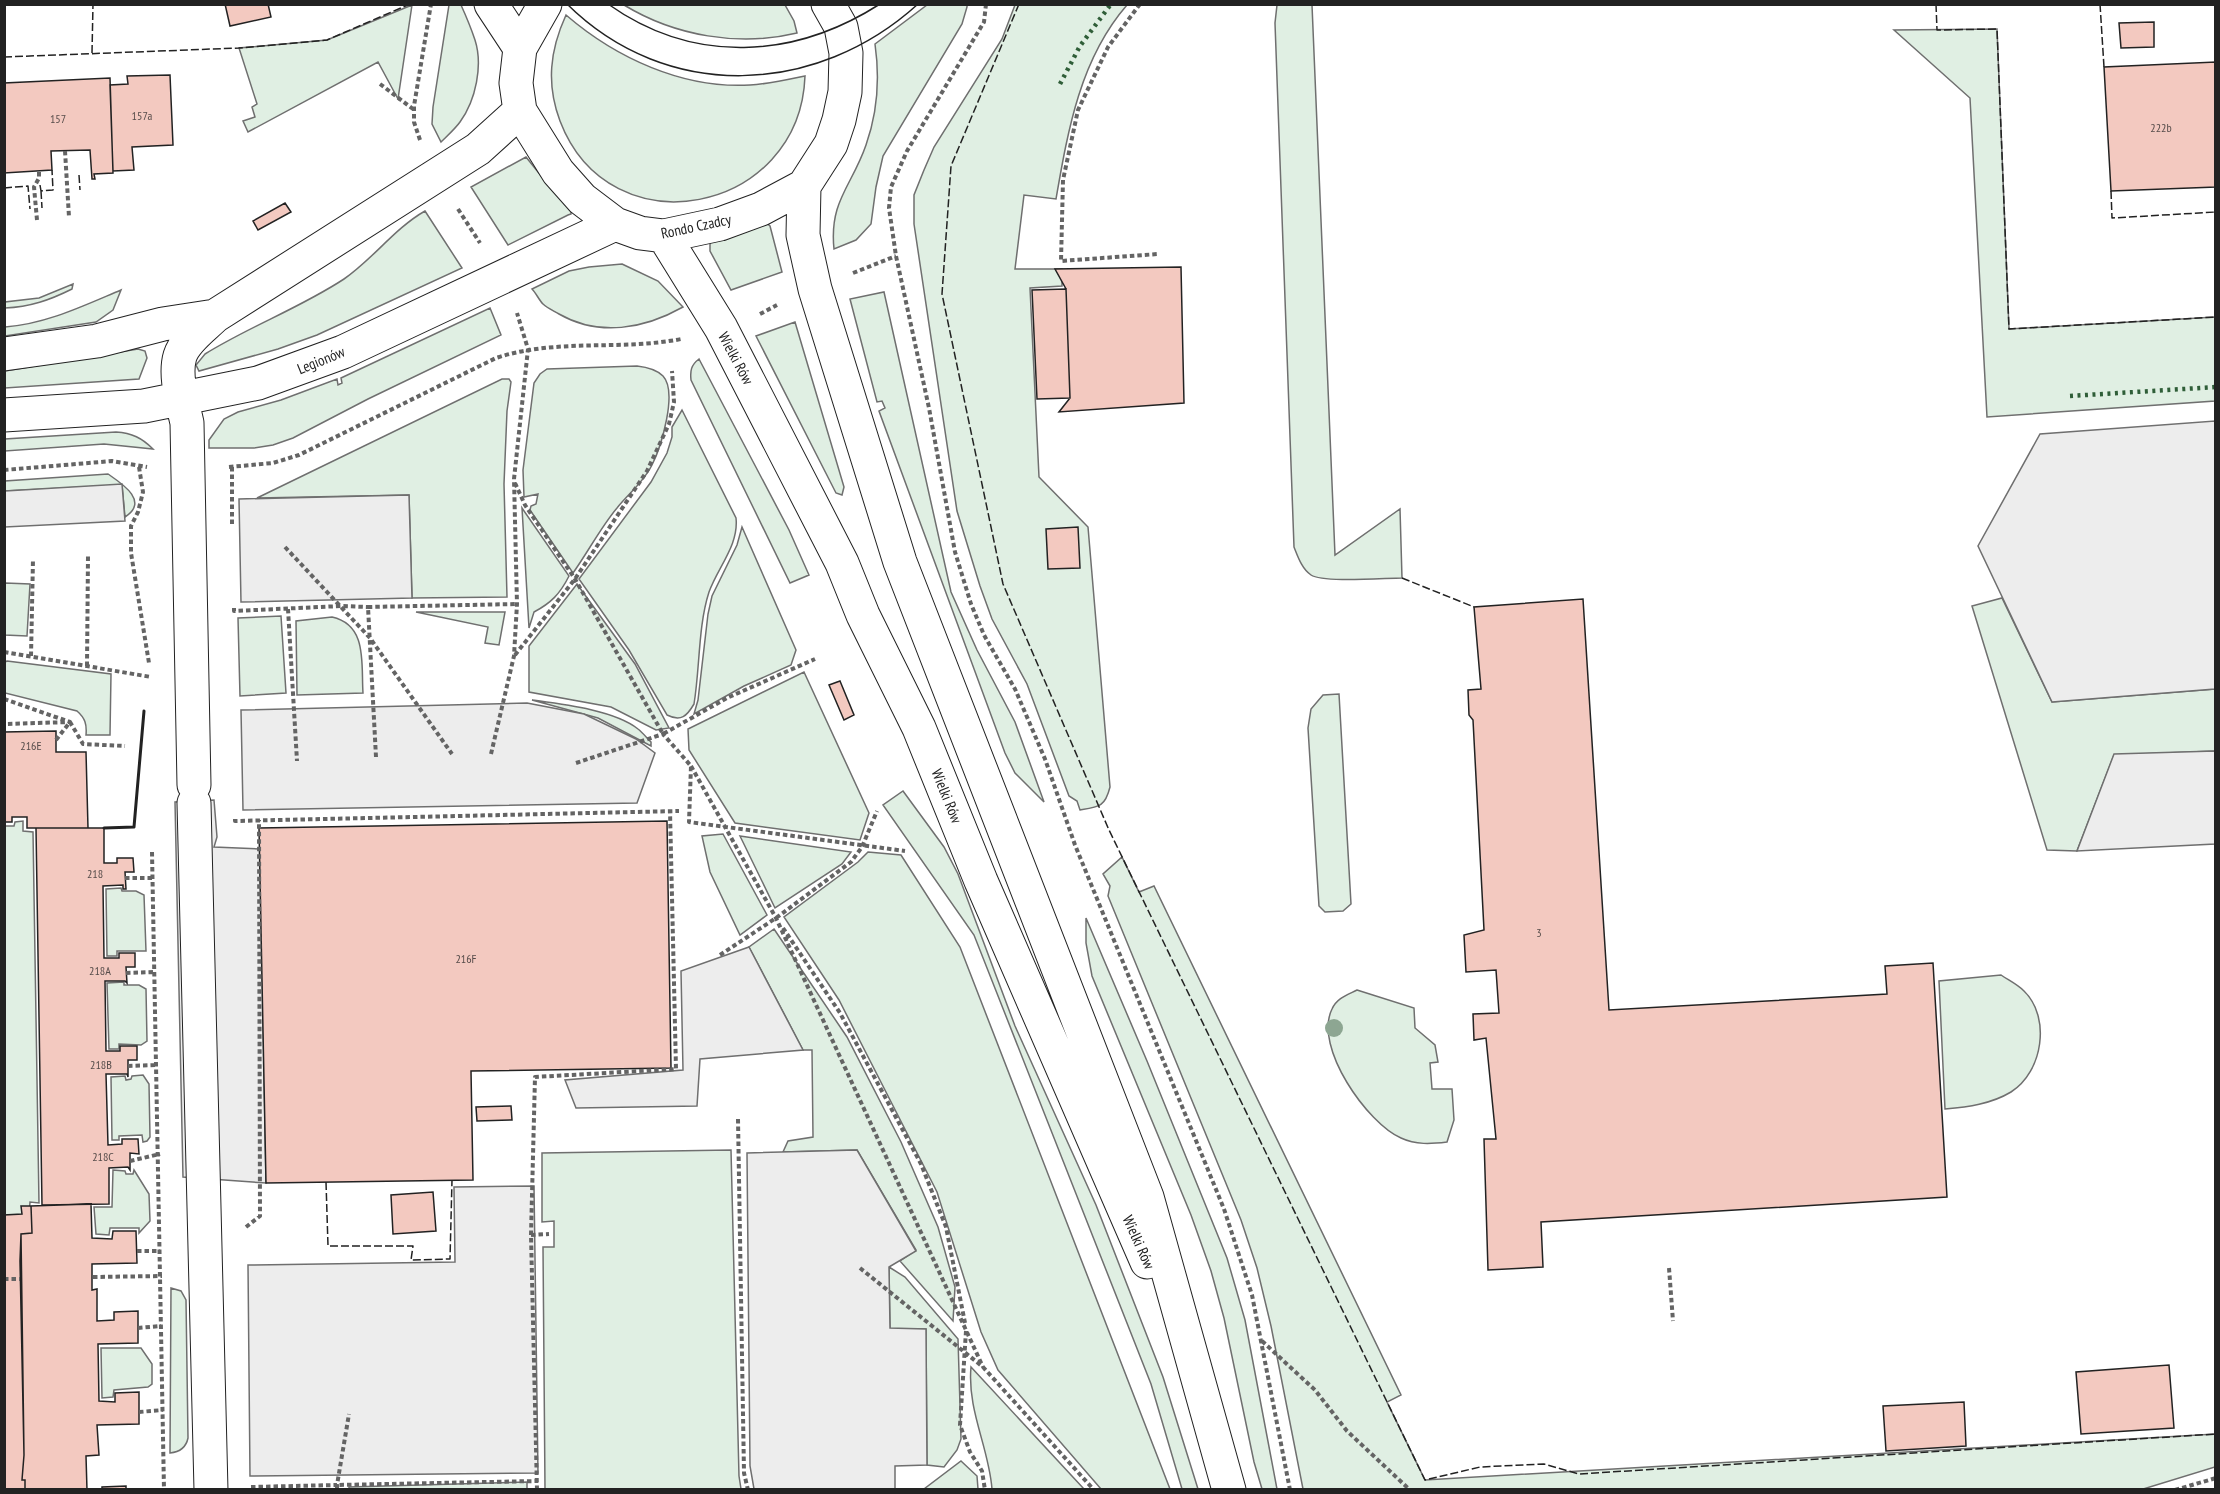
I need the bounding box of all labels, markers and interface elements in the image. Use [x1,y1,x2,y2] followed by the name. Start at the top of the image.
[132,108,153,123] house number: 157a
[50,111,66,126] house number: 157
[2150,120,2172,135] house number: 222b
[659,209,733,243] street label: Rondo Czadcy
[714,328,758,388] street label: Wielki Rów
[294,342,348,378] street label: Legionów
[20,738,42,753] house number: 216E
[927,766,967,826] street label: Wielki Rów
[87,866,103,881] house number: 218
[1536,925,1542,940] house number: 3
[455,951,477,966] house number: 216F
[89,963,111,978] house number: 218A
[90,1057,112,1072] house number: 218B
[92,1149,114,1164] house number: 218C
[1119,1212,1159,1272] street label: Wielki Rów

